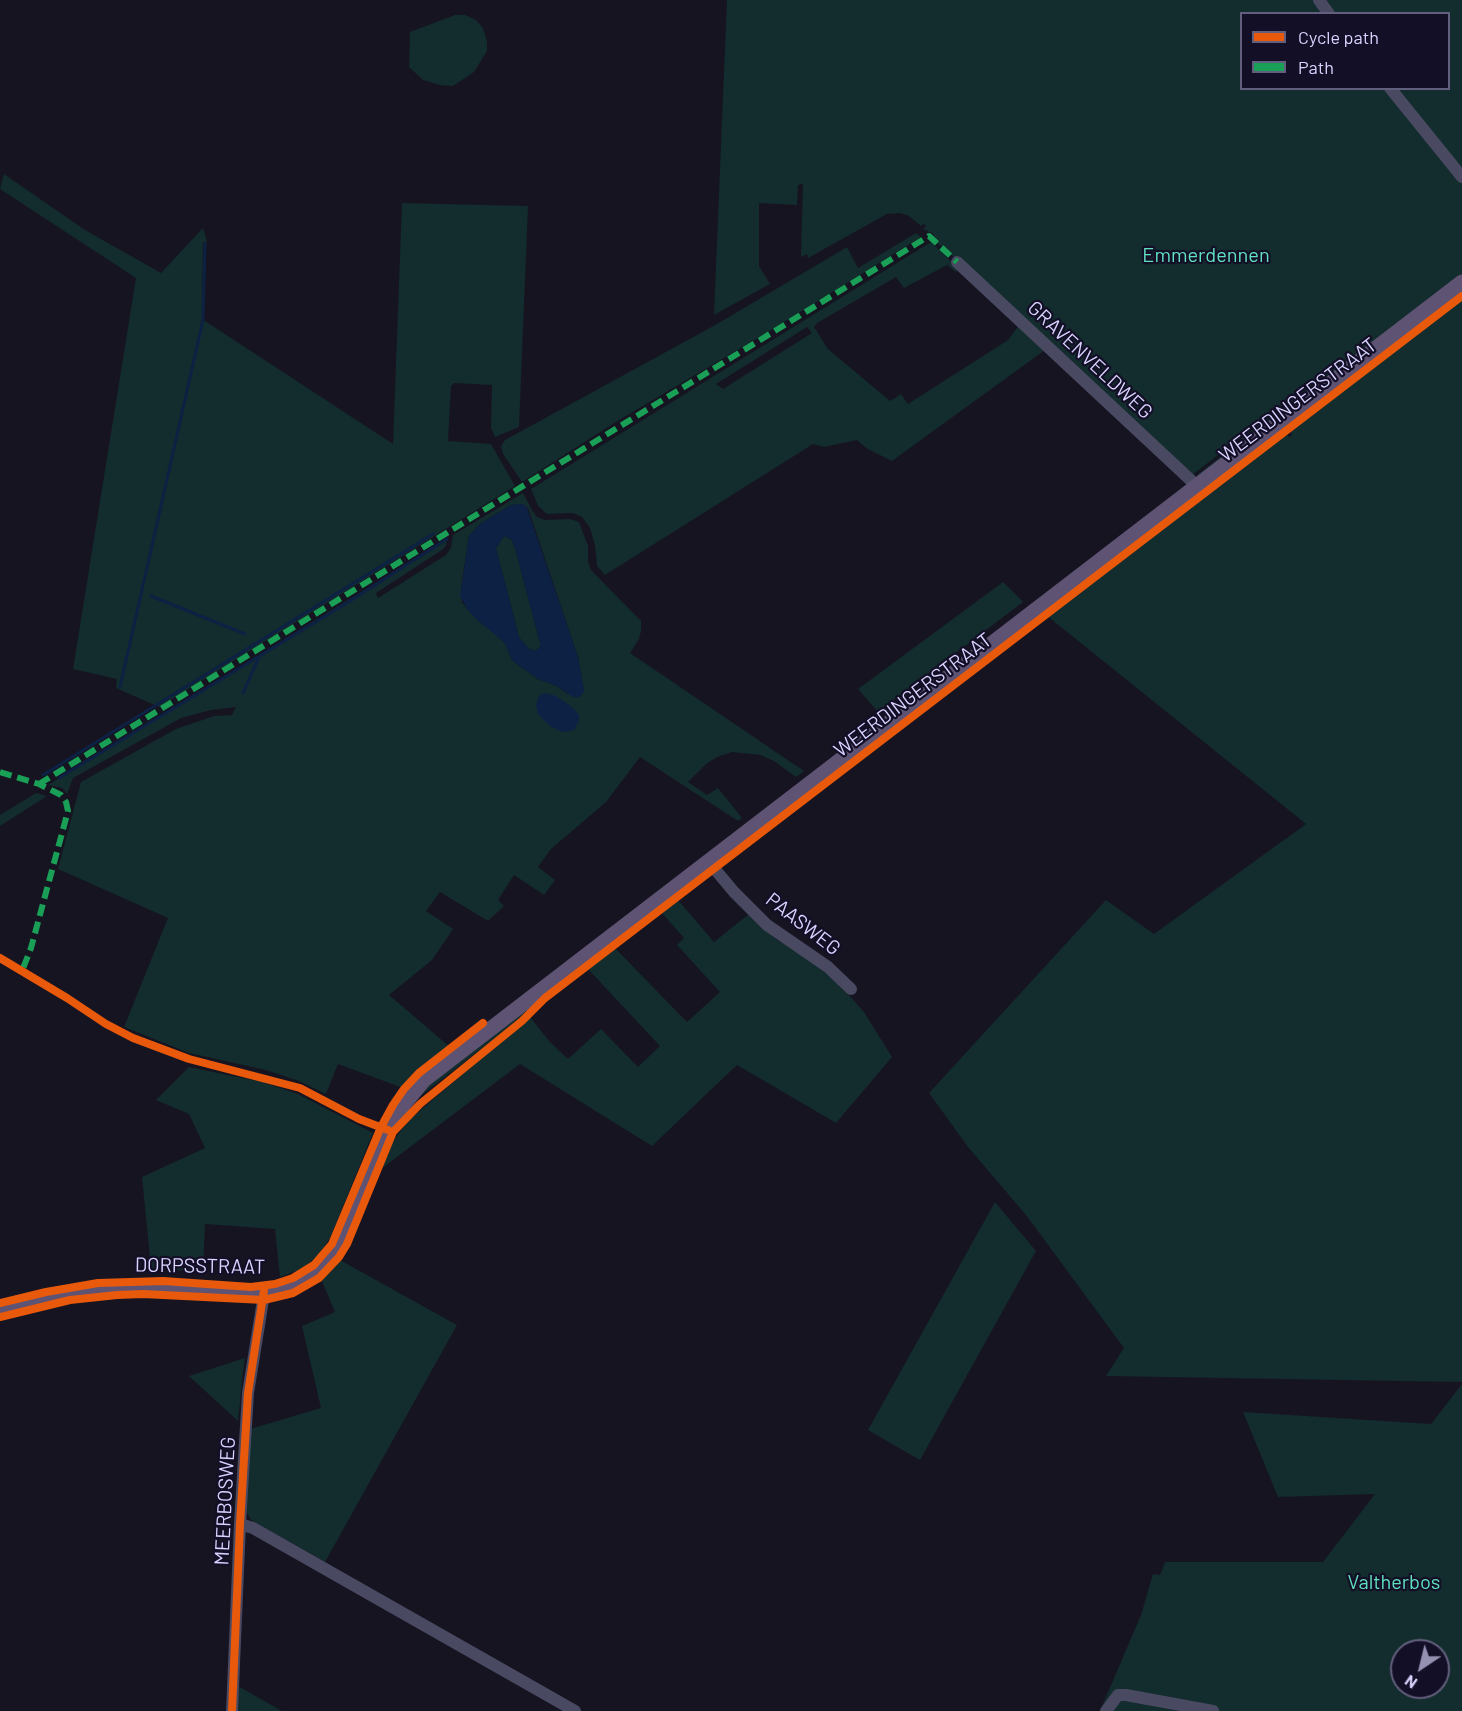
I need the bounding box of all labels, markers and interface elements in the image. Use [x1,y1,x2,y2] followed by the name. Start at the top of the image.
[1240,12,1450,90] legend
[1298,26,1379,48] text: Cycle path
[1298,56,1334,78] text: Path
[1142,243,1270,267] park label: Emmerdennen
[1023,296,1157,424] street label: GRAVENVELDWEG
[1214,333,1382,467] street label: WEERDINGERSTRAAT
[829,628,997,762] street label: WEERDINGERSTRAAT
[761,887,845,961] street label: PAASWEG
[135,1253,265,1279] street label: DORPSSTRAAT
[210,1436,240,1566] street label: MEERBOSWEG
[1348,1570,1440,1594] park label: Valtherbos
[1390,1639,1450,1699] north arrow
[1401,1672,1420,1693] text: N

